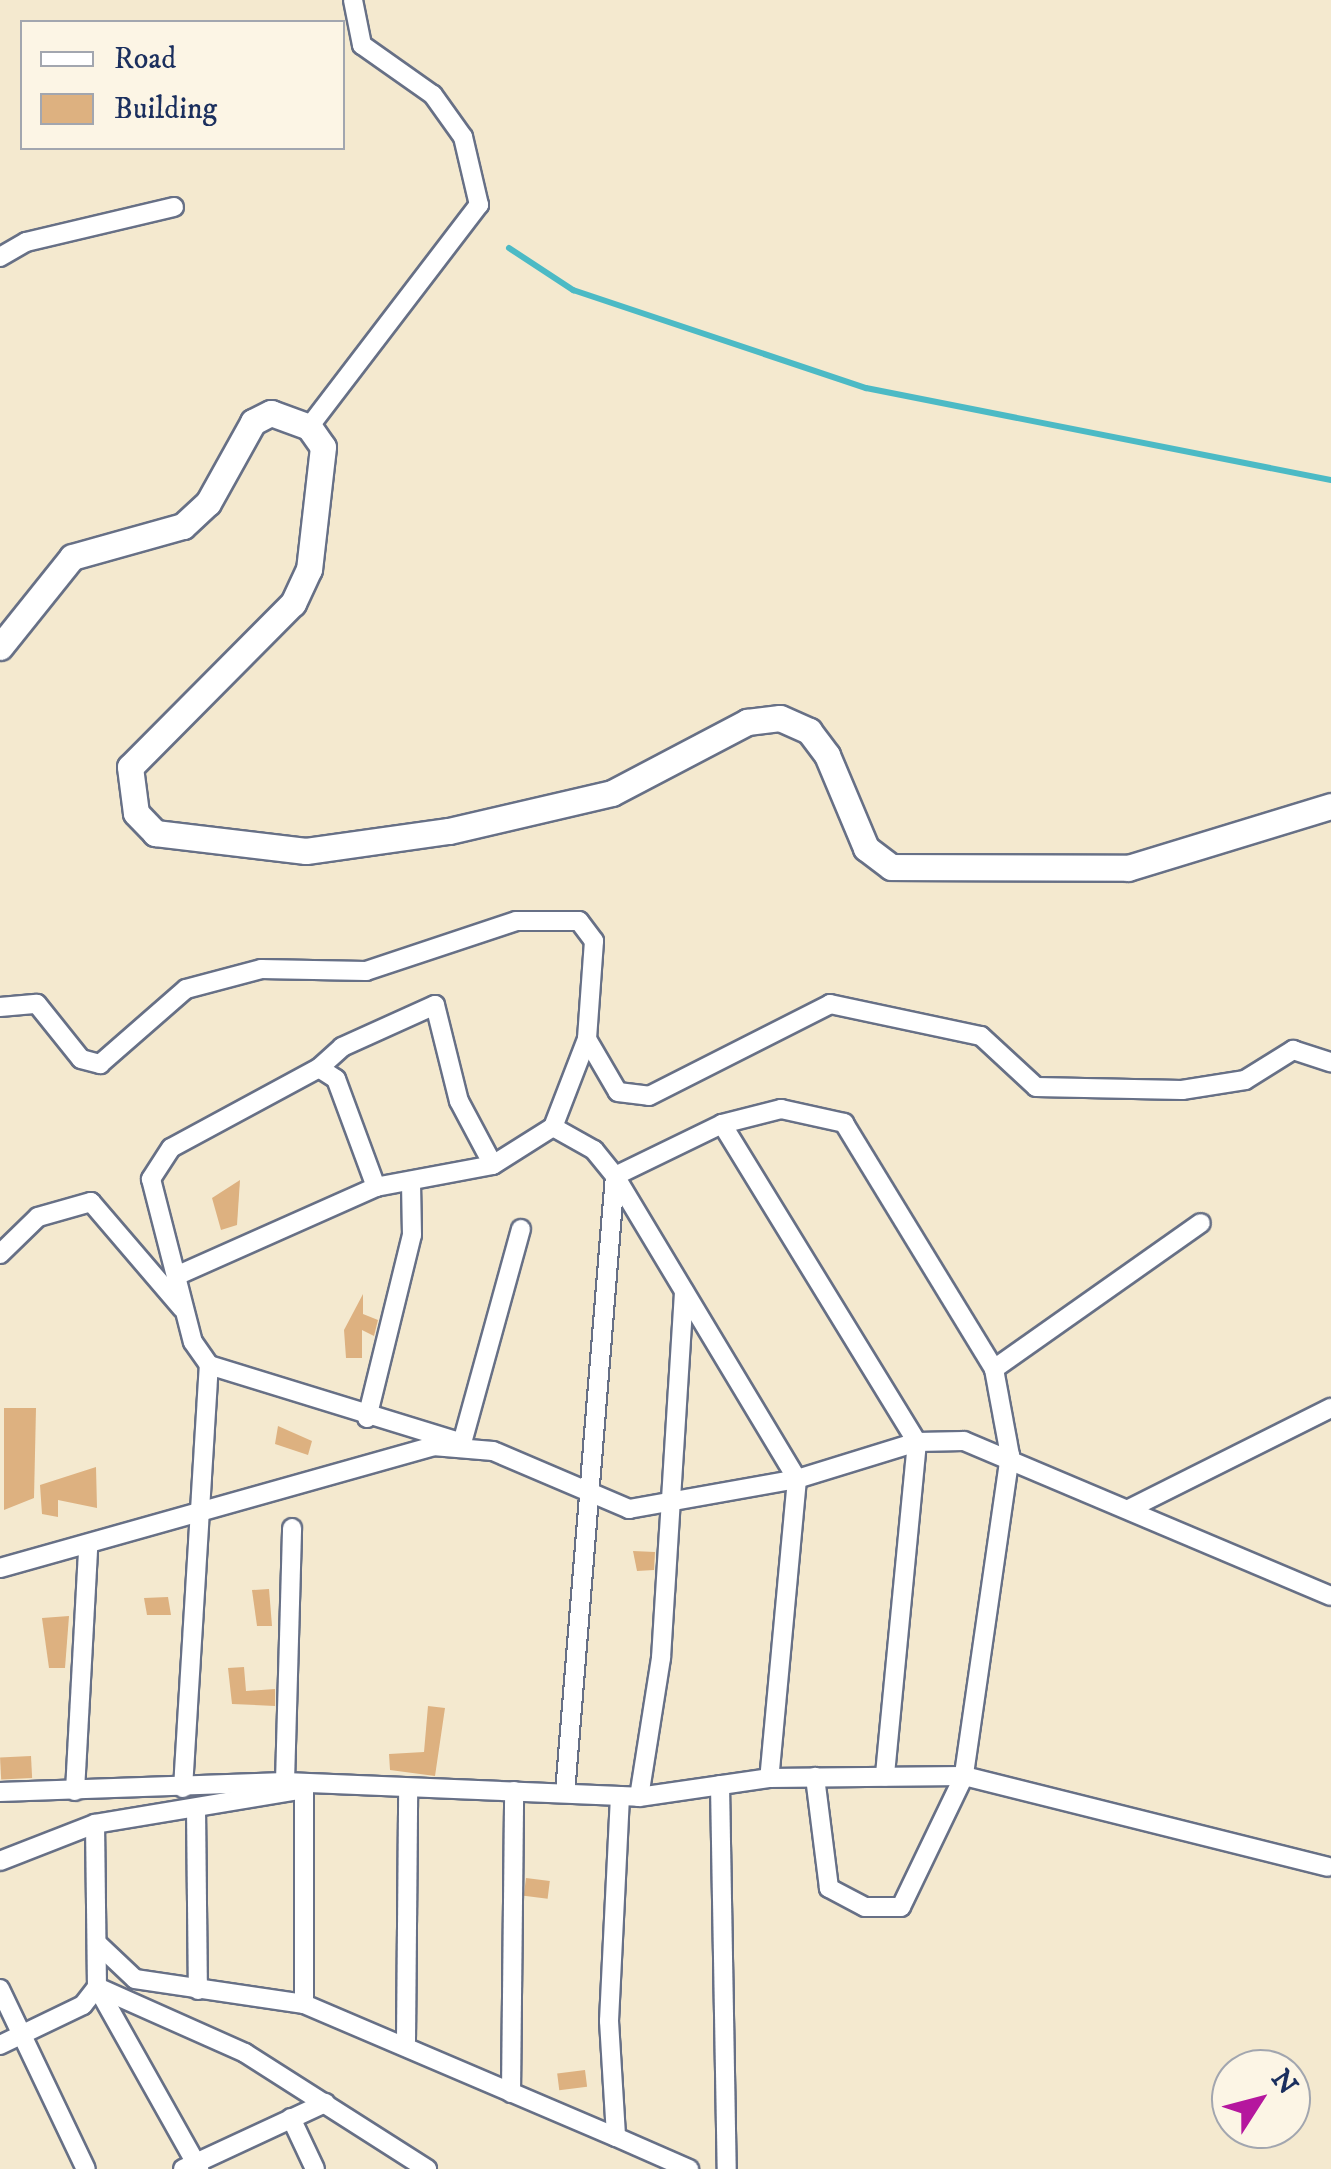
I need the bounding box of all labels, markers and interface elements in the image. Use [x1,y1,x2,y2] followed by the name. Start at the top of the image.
[20,20,345,150] legend
[114,41,176,78] text: Road
[114,91,217,128] text: Building
[1211,2049,1311,2149] north arrow
[1263,2063,1305,2102] text: N

